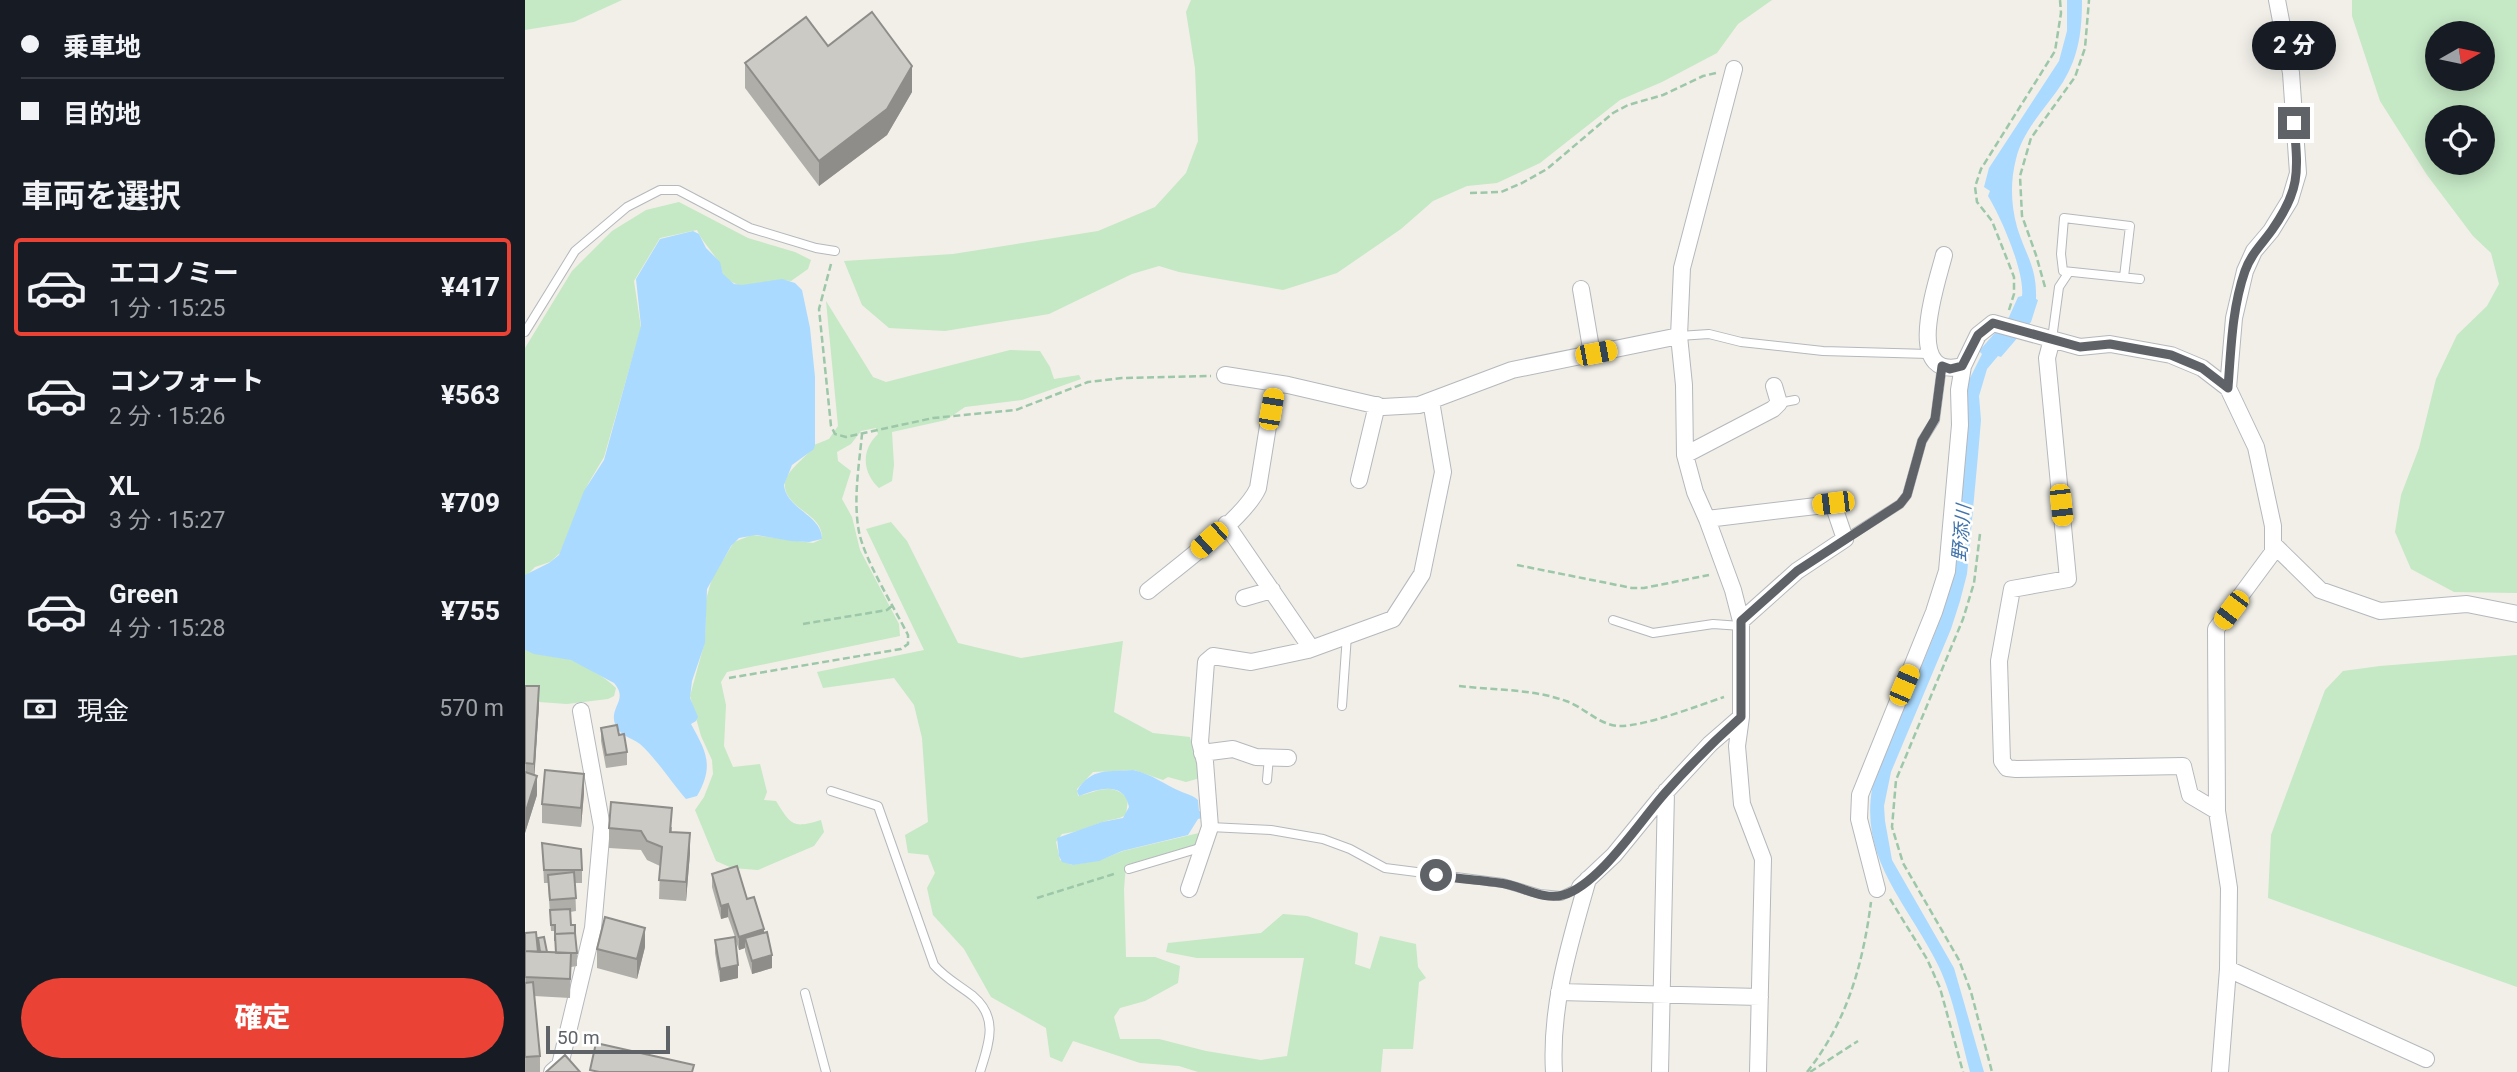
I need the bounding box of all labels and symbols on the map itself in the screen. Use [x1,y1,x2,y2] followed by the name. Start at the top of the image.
[2425,21,2495,91] north arrow
[2252,22,2336,71] callout: 2 分
[2278,107,2310,139] route end
[1574,339,1619,367] car
[1258,386,1285,432] car
[2049,483,2074,527] car
[1811,490,1856,516] car
[1948,502,1976,562] water label: 野添川
[1187,518,1232,562] car
[2210,587,2253,633] car
[1887,662,1922,708] car
[1420,859,1452,891] route start
[546,1023,670,1055] scale bar

